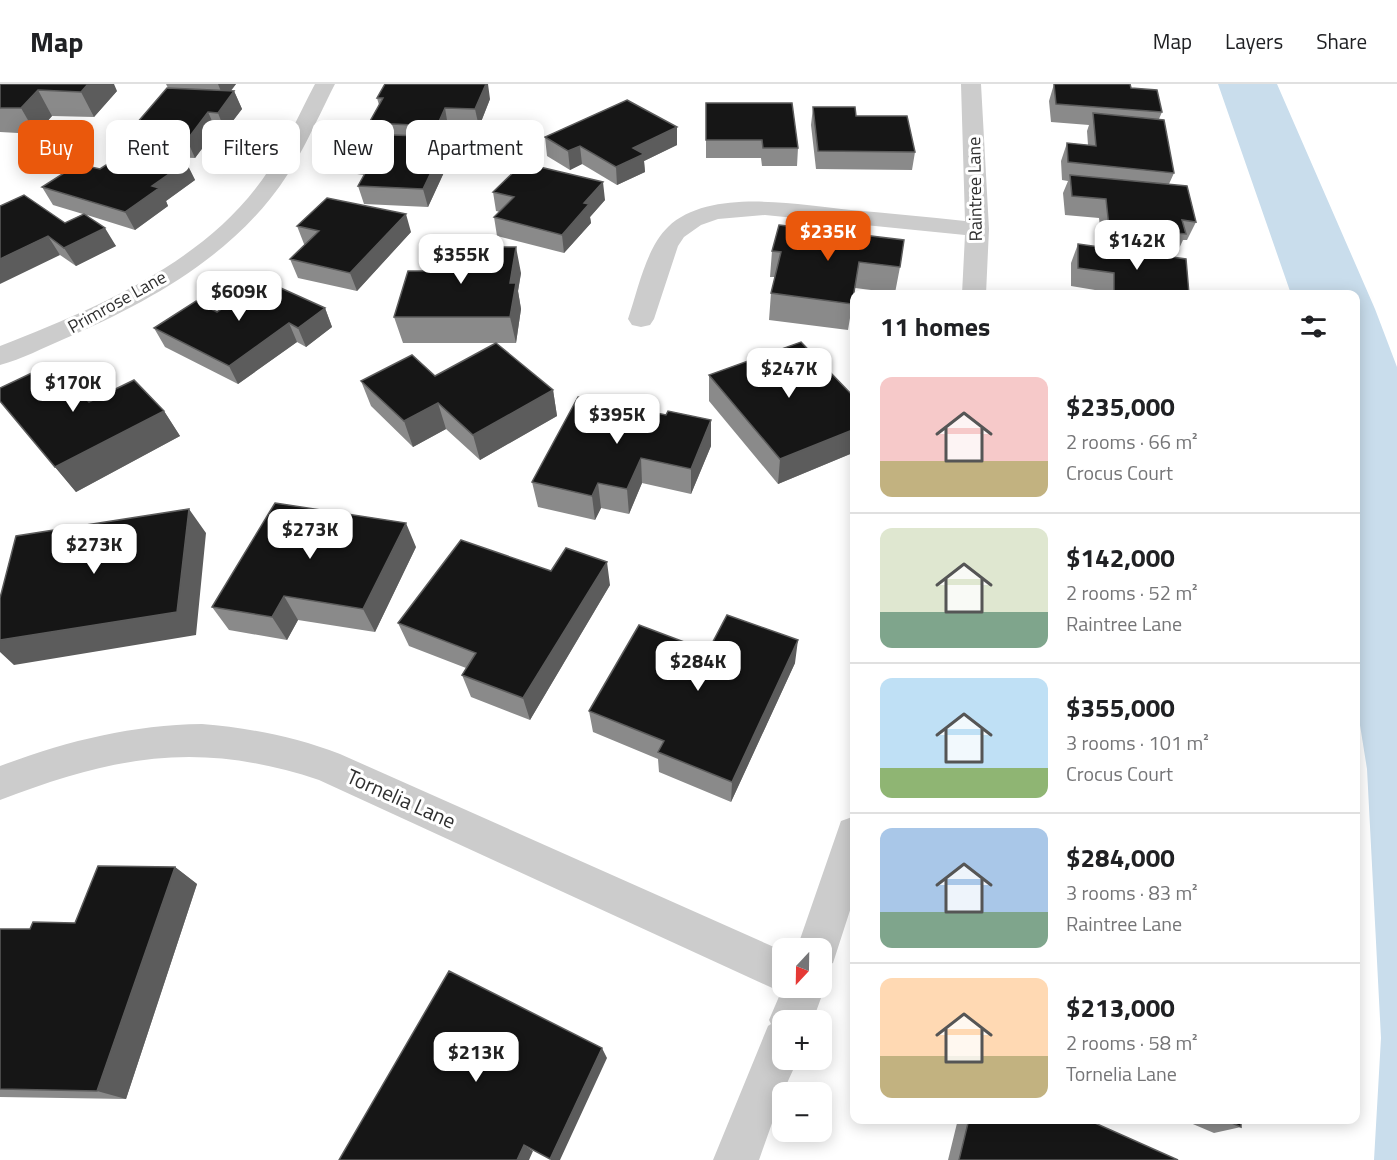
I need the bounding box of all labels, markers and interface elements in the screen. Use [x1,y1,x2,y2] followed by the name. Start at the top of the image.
[30,20,84,63] text: Map
[1153,25,1192,57] text: Map
[1225,25,1283,57] text: Layers
[1316,25,1367,57] text: Share
[18,120,94,174] chip: Buy
[106,120,190,174] chip: Rent
[202,120,300,174] chip: Filters
[312,120,394,174] chip: New
[406,120,544,174] chip: Apartment
[960,136,989,242] street label: Raintree Lane
[786,211,870,262] pin: $235K
[800,215,856,246] text: $235K
[1095,220,1179,271] pin: $142K
[1109,224,1165,255] text: $142K
[419,234,503,285] pin: $355K
[433,238,489,269] text: $355K
[62,263,171,340] street label: Primrose Lane
[197,271,281,322] pin: $609K
[211,275,267,306] text: $609K
[880,307,990,346] text: 11 homes
[1297,310,1330,343] icon: filters
[747,348,831,399] pin: $247K
[761,352,817,383] text: $247K
[31,362,115,413] pin: $170K
[45,366,101,397] text: $170K
[1066,387,1175,426] text: $235,000
[575,394,659,445] pin: $395K
[589,398,645,429] text: $395K
[928,401,1000,473] icon: home
[1066,426,1198,457] text: 2 rooms · 66 m²
[1066,457,1173,488] text: Crocus Court
[268,509,352,560] pin: $273K
[282,513,338,544] text: $273K
[52,524,136,575] pin: $273K
[66,528,122,559] text: $273K
[1066,538,1175,577] text: $142,000
[928,552,1000,624] icon: home
[1066,577,1198,608] text: 2 rooms · 52 m²
[1066,608,1182,639] text: Raintree Lane
[656,641,740,692] pin: $284K
[670,645,726,676] text: $284K
[1066,688,1175,727] text: $355,000
[928,702,1000,774] icon: home
[1066,727,1209,758] text: 3 rooms · 101 m²
[1066,758,1173,789] text: Crocus Court
[342,760,461,836] street label: Tornelia Lane
[1066,838,1175,877] text: $284,000
[928,852,1000,924] icon: home
[1066,877,1198,908] text: 3 rooms · 83 m²
[1066,908,1182,939] text: Raintree Lane
[772,938,832,998] north arrow
[772,938,832,1142] map controls
[1066,988,1175,1027] text: $213,000
[928,1002,1000,1074] icon: home
[772,1010,832,1070] button: +
[1066,1027,1198,1058] text: 2 rooms · 58 m²
[434,1032,518,1083] pin: $213K
[448,1036,504,1067] text: $213K
[1066,1058,1177,1089] text: Tornelia Lane
[772,1082,832,1142] button: −

